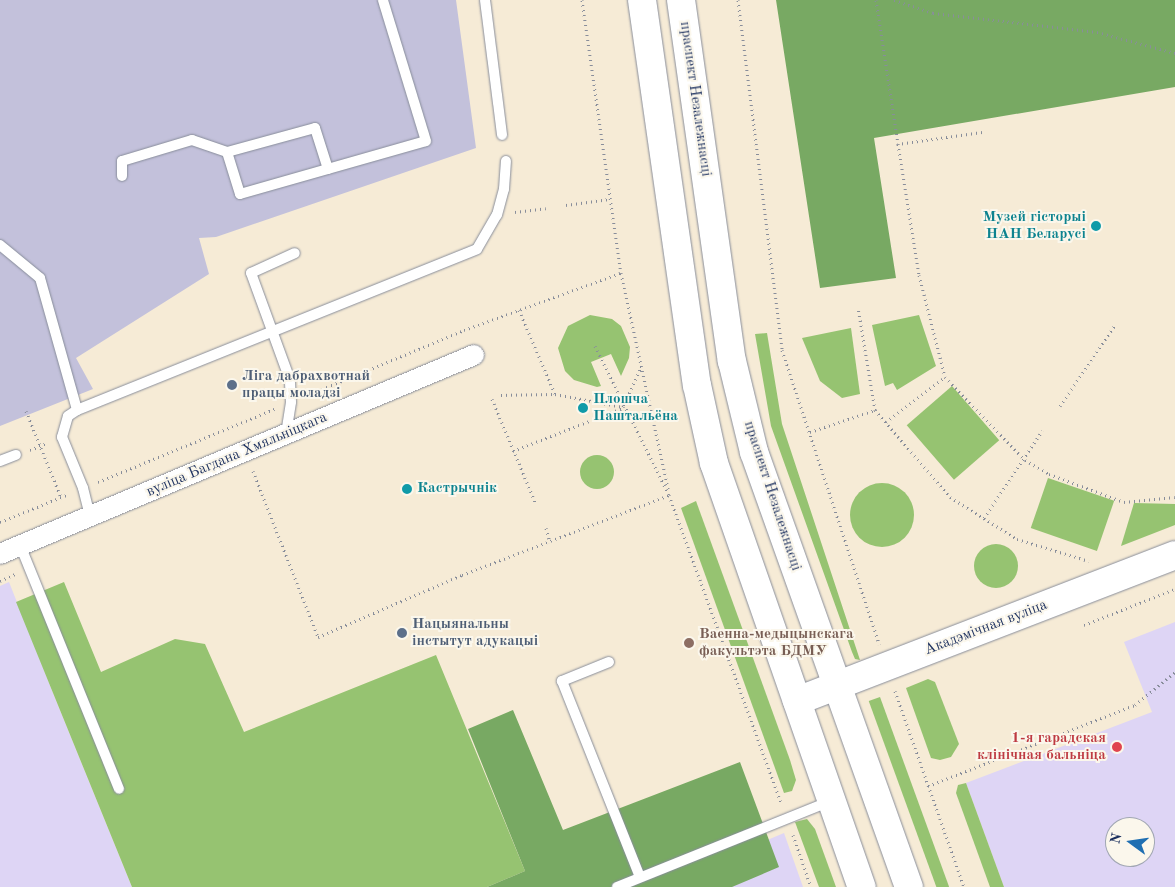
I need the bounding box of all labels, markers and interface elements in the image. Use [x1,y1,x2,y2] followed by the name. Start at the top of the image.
[675,20,715,178] street label: праспект Незалежнасці
[983,208,1086,243] place label: Музей гісторыі НАН Беларусі
[1090,220,1102,232] marker: Музей гісторыі НАН Беларусі
[242,367,370,402] place label: Ліга дабрахвотнай працы моладзі
[226,379,238,391] marker: Ліга дабрахвотнай працы моладзі
[593,390,678,425] place label: Плошча Паштальёна
[577,402,589,414] marker: Плошча Паштальёна
[144,409,330,501] street label: вуліца Багдана Хмяльніцкага
[739,419,805,573] street label: праспект Незалежнасці
[417,480,497,498] place label: Кастрычнік
[401,483,413,495] marker: Кастрычнік
[922,596,1050,660] street label: Акадэмічная вуліца
[412,615,538,650] place label: Нацыянальны інстытут адукацыі
[699,625,854,660] place label: Ваенна-медыцынскага факультэта БДМУ
[396,627,408,639] marker: Нацыянальны інстытут адукацыі
[683,637,695,649] marker: Ваенна-медыцынскага факультэта БДМУ
[977,729,1106,764] place label: 1-я гарадская клінічная бальніца
[1110,740,1124,754] marker: 1-я гарадская клінічная бальніца
[1105,817,1155,867] north arrow
[1108,832,1125,846] text: N

